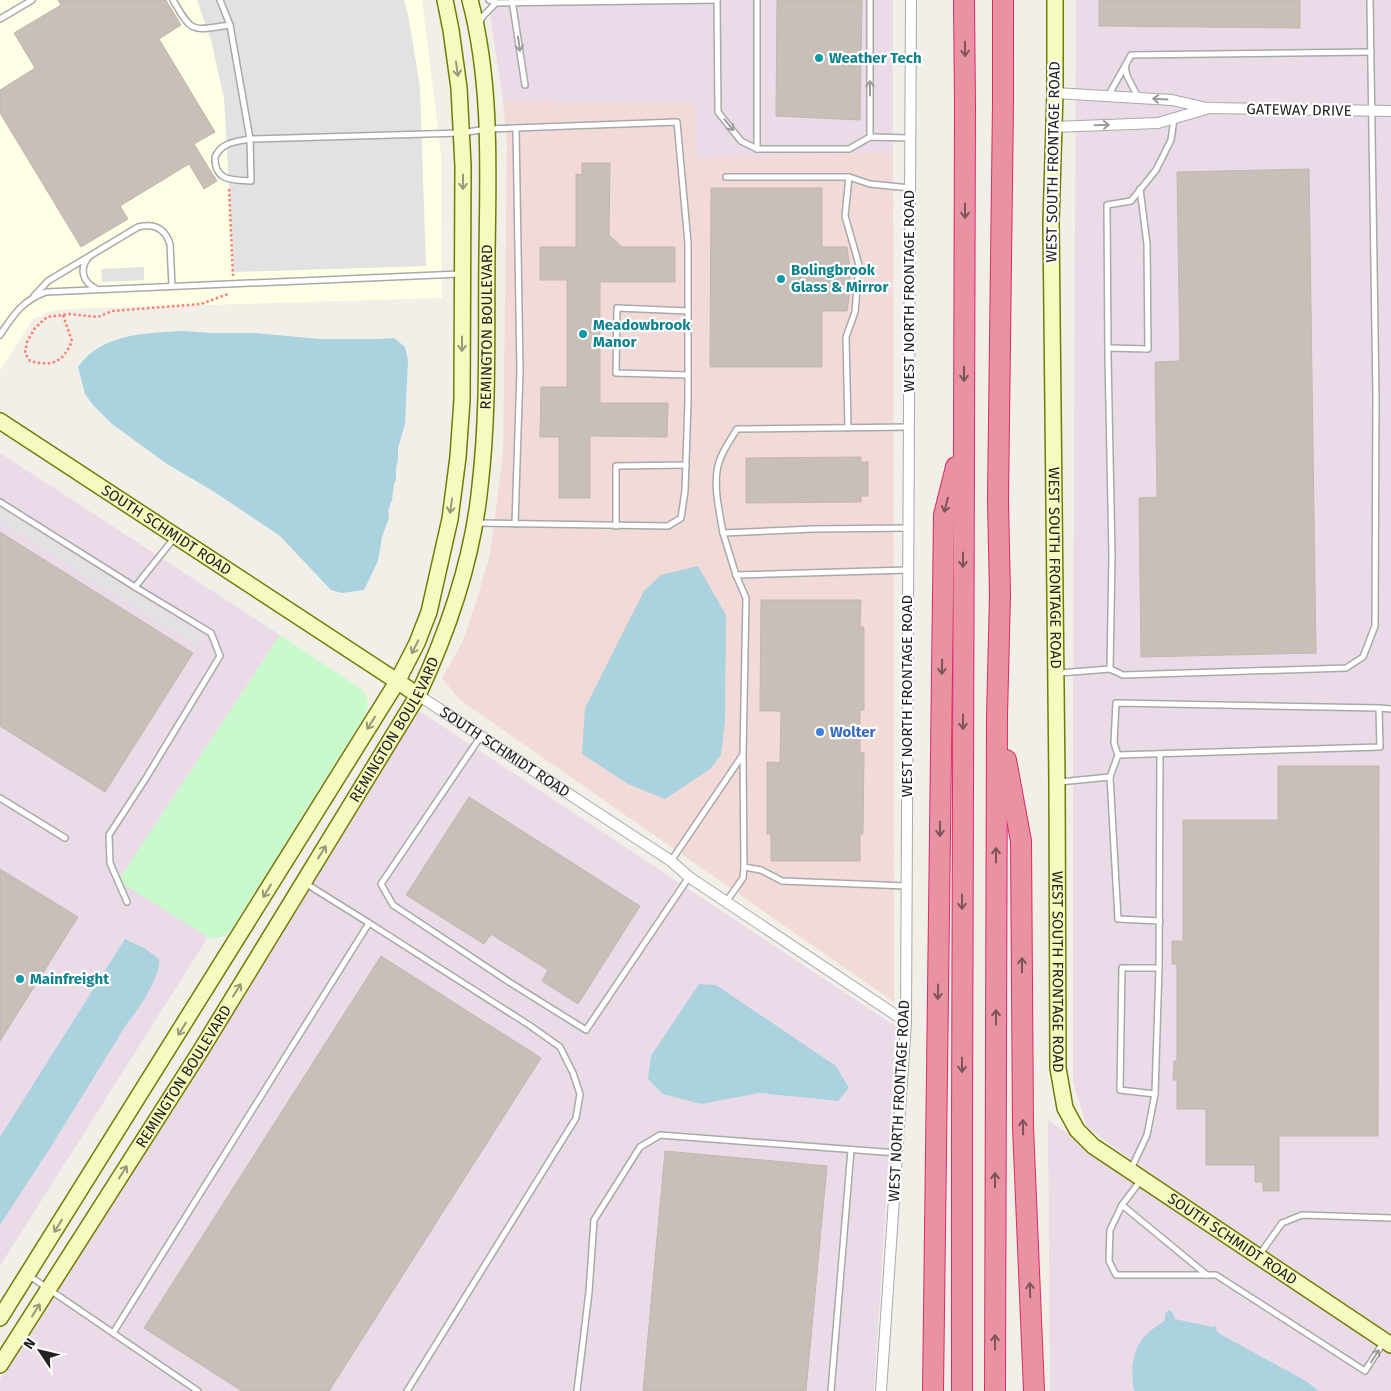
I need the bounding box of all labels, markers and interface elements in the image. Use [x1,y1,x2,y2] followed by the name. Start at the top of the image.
[514,35,524,51] one-way arrow
[960,40,970,56] one-way arrow
[829,49,922,67] place label: Weather Tech
[813,52,825,64] marker: Weather Tech
[452,61,462,77] one-way arrow
[1042,61,1064,263] street label: WEST SOUTH FRONTAGE ROAD
[865,80,875,96] one-way arrow
[1152,95,1168,104] one-way arrow
[1246,100,1352,120] street label: GATEWAY DRIVE
[723,118,734,131] one-way arrow
[1094,121,1110,130] one-way arrow
[458,173,468,189] one-way arrow
[900,190,918,392] street label: WEST NORTH FRONTAGE ROAD
[960,202,970,219] one-way arrow
[477,244,496,410] street label: REMINGTON BOULEVARD
[791,261,889,296] place label: Bolingbrook Glass & Mirror
[775,273,787,285] marker: Bolingbrook Glass & Mirror
[593,316,691,351] place label: Meadowbrook Manor
[577,328,589,340] marker: Meadowbrook Manor
[457,336,467,352] one-way arrow
[959,365,969,381] one-way arrow
[1045,467,1065,669] street label: WEST SOUTH FRONTAGE ROAD
[98,481,235,579] street label: SOUTH SCHMIDT ROAD
[941,496,951,512] one-way arrow
[446,498,456,514] one-way arrow
[958,551,968,567] one-way arrow
[898,595,916,797] street label: WEST NORTH FRONTAGE ROAD
[410,639,419,654] one-way arrow
[346,654,443,806] street label: REMINGTON BOULEVARD
[937,658,947,675] one-way arrow
[437,703,573,801] street label: SOUTH SCHMIDT ROAD
[958,714,968,730] one-way arrow
[366,716,377,730] one-way arrow
[830,723,877,741] place label: Wolter
[814,726,826,738] marker: Wolter
[935,821,945,837] one-way arrow
[317,845,327,859] one-way arrow
[991,847,1001,864] one-way arrow
[1048,871,1067,1073] street label: WEST SOUTH FRONTAGE ROAD
[262,883,272,897] one-way arrow
[957,894,967,910] one-way arrow
[1017,957,1027,974] one-way arrow
[30,970,109,988] place label: Mainfreight
[14,973,26,985] marker: Mainfreight
[232,984,242,998] one-way arrow
[933,984,943,1000] one-way arrow
[885,999,913,1203] street label: WEST NORTH FRONTAGE ROAD
[132,1002,235,1151] street label: REMINGTON BOULEVARD
[991,1010,1001,1026] one-way arrow
[176,1022,187,1036] one-way arrow
[957,1056,967,1072] one-way arrow
[1018,1120,1028,1136] one-way arrow
[118,1166,128,1180] one-way arrow
[990,1172,1000,1188] one-way arrow
[1164,1189,1300,1289] street label: SOUTH SCHMIDT ROAD
[53,1219,63,1233] one-way arrow
[1025,1282,1034,1298] one-way arrow
[31,1303,41,1317] one-way arrow
[15,1326,65,1376] north arrow
[20,1335,39,1353] text: N
[990,1335,1000,1351] one-way arrow
[1370,1349,1380,1363] one-way arrow

